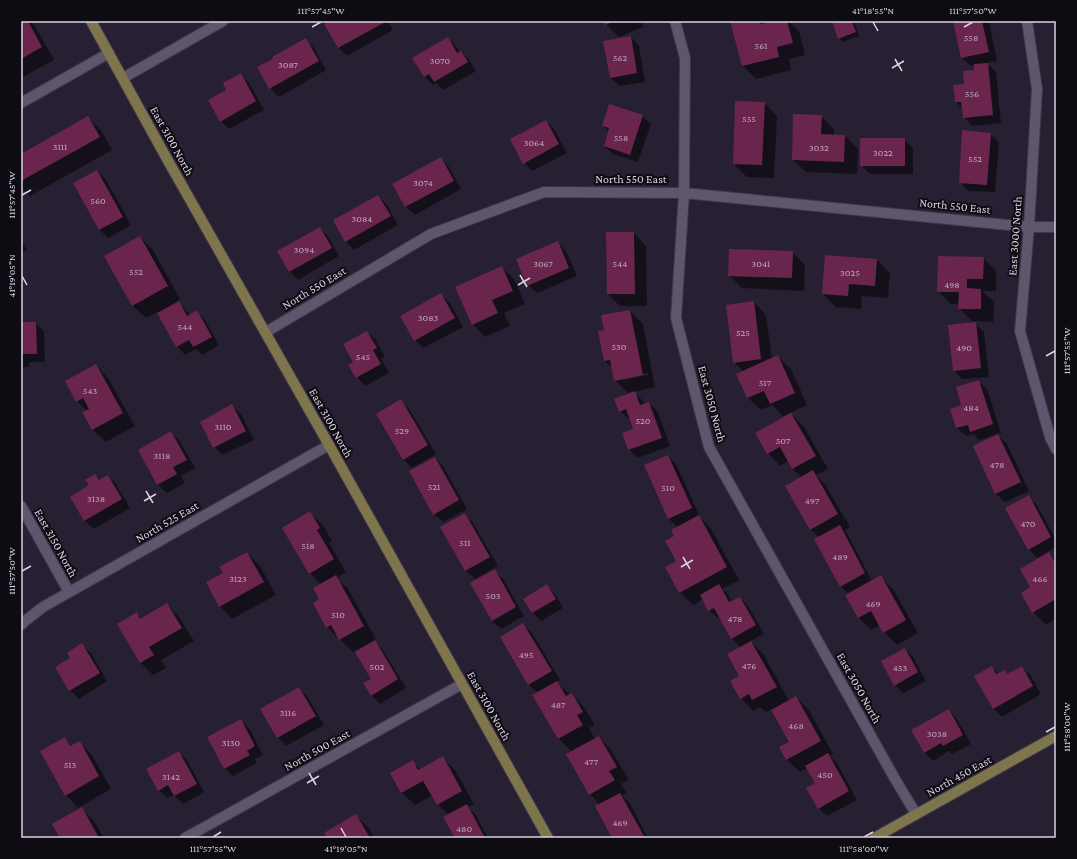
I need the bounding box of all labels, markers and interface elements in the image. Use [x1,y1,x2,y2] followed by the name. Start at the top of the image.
[298,5,345,16] text: 111°57'45"W
[852,5,895,16] text: 41°18'55"N
[949,5,998,16] text: 111°57'50"W
[964,32,978,43] house number: 558
[754,40,768,51] house number: 561
[613,52,627,63] house number: 562
[430,55,450,66] house number: 3070
[278,59,298,70] house number: 3087
[965,88,979,99] house number: 556
[147,104,197,179] street label: East 3100 North
[742,113,756,124] house number: 555
[614,132,628,143] house number: 558
[524,137,544,148] house number: 3064
[53,141,67,152] house number: 3111
[809,142,829,153] house number: 3032
[873,147,893,158] house number: 3022
[968,153,982,164] house number: 552
[6,171,17,218] text: 111°57'45"W
[595,172,668,186] street label: North 550 East
[413,177,433,188] house number: 3074
[90,195,106,206] house number: 560
[919,195,992,217] street label: North 550 East
[1005,195,1025,276] street label: East 3000 North
[352,213,372,224] house number: 3084
[294,244,314,255] house number: 3094
[6,254,17,298] text: 41°19'05"N
[533,258,553,269] house number: 3067
[613,258,627,269] house number: 544
[752,258,770,269] house number: 3041
[280,263,349,312] street label: North 550 East
[129,266,143,277] house number: 552
[840,267,860,278] house number: 3025
[944,279,960,290] house number: 498
[418,312,438,323] house number: 3083
[178,321,192,332] house number: 544
[736,327,750,338] house number: 525
[1061,327,1072,374] text: 111°57'55"W
[612,341,627,352] house number: 530
[956,342,972,353] house number: 490
[356,351,371,362] house number: 545
[695,364,729,444] street label: East 3050 North
[759,377,772,388] house number: 517
[83,385,97,396] house number: 543
[306,386,356,461] street label: East 3100 North
[963,402,979,413] house number: 484
[636,415,651,426] house number: 520
[214,421,232,432] house number: 3110
[395,425,409,436] house number: 529
[776,435,791,446] house number: 507
[154,450,170,461] house number: 3118
[990,459,1004,470] house number: 478
[428,481,440,492] house number: 521
[661,482,675,493] house number: 510
[87,493,105,504] house number: 3138
[805,495,820,506] house number: 497
[133,498,202,546] street label: North 525 East
[31,506,81,580] street label: East 3150 North
[1021,518,1036,529] house number: 470
[459,537,471,548] house number: 511
[301,540,315,551] house number: 518
[6,546,17,595] text: 111°57'50"W
[832,551,848,562] house number: 489
[229,573,247,584] house number: 3123
[1032,573,1048,584] house number: 466
[485,590,501,601] house number: 503
[865,598,881,609] house number: 469
[331,609,345,620] house number: 510
[728,613,742,624] house number: 478
[519,649,534,660] house number: 495
[834,650,884,726] street label: East 3050 North
[742,660,756,671] house number: 476
[369,661,385,672] house number: 502
[893,662,907,673] house number: 453
[464,669,514,744] street label: East 3100 North
[551,699,566,710] house number: 487
[1061,701,1072,752] text: 111°58'00"W
[280,707,296,718] house number: 3116
[788,720,804,731] house number: 468
[282,726,353,774] street label: North 500 East
[927,728,947,739] house number: 3038
[222,737,241,748] house number: 3130
[924,752,995,800] street label: North 450 East
[584,756,598,767] house number: 477
[64,759,77,770] house number: 513
[817,769,833,780] house number: 450
[162,771,180,782] house number: 3142
[612,817,628,828] house number: 469
[456,823,472,834] house number: 480
[190,843,237,854] text: 111°57'55"W
[324,843,368,854] text: 41°19'05"N
[839,843,890,854] text: 111°58'00"W

